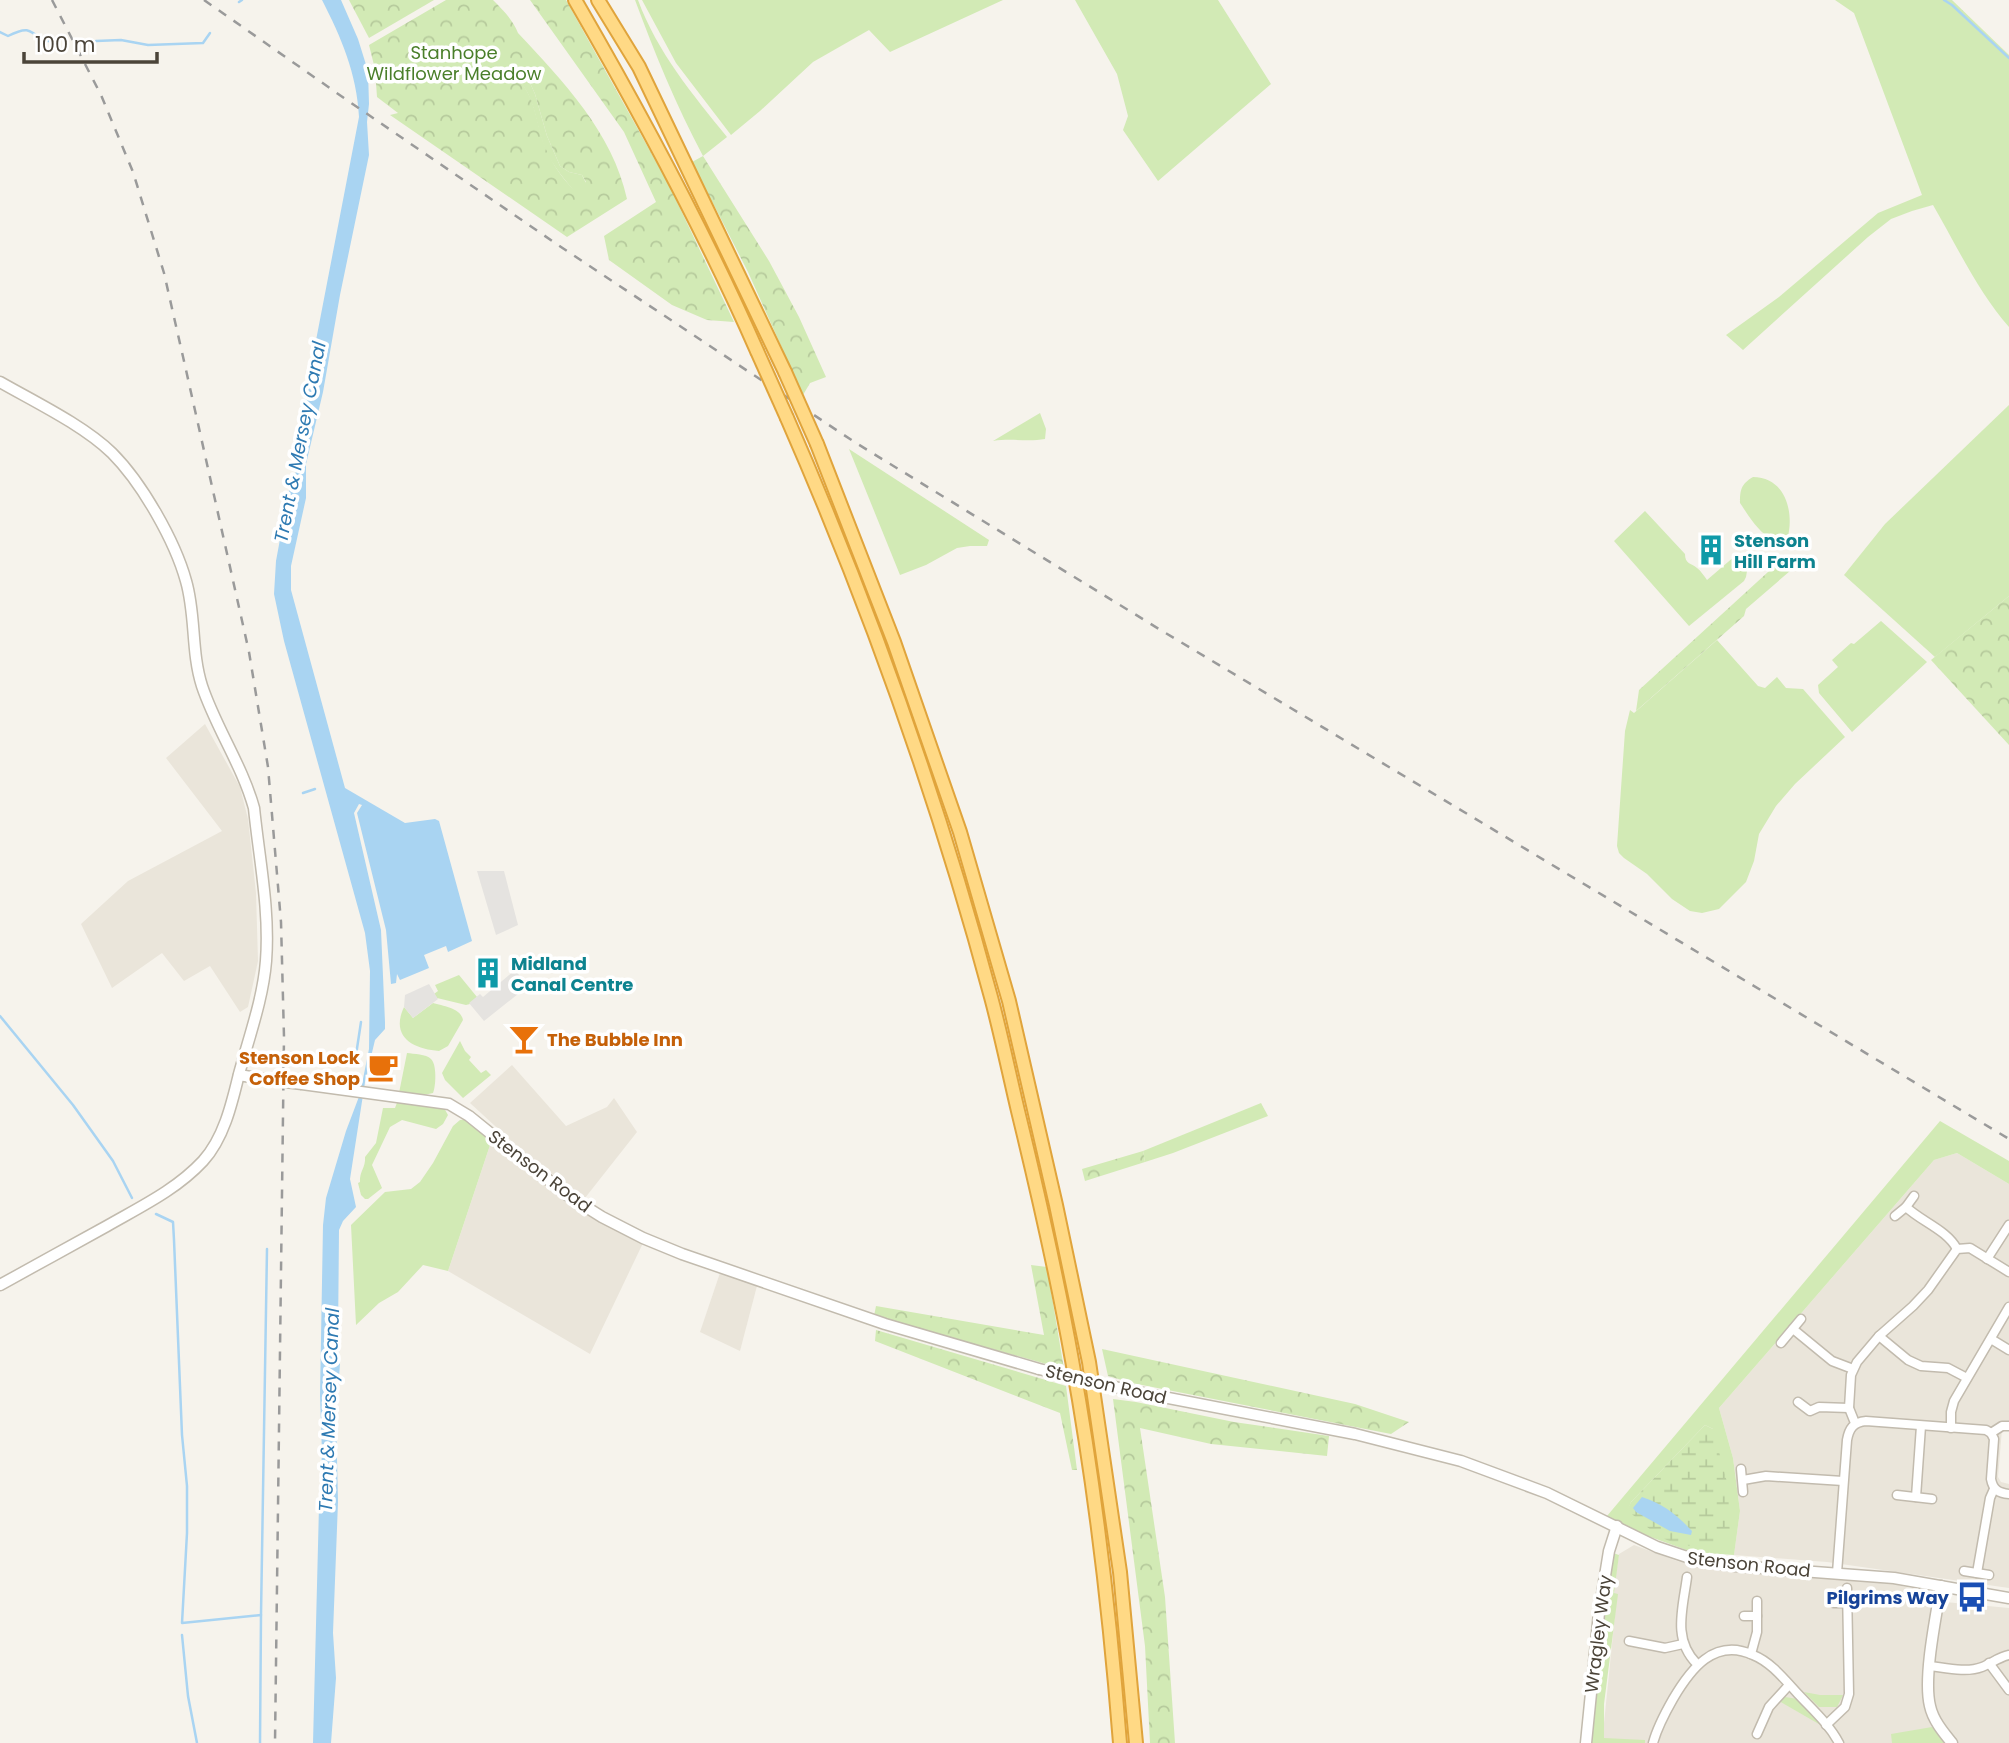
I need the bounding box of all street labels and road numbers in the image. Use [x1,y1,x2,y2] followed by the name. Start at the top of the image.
[483,1124,597,1218] street label: Stenson Road
[1043,1358,1169,1410] street label: Stenson Road
[1686,1545,1812,1583] street label: Stenson Road
[1578,1573,1618,1695] street label: Wragley Way

